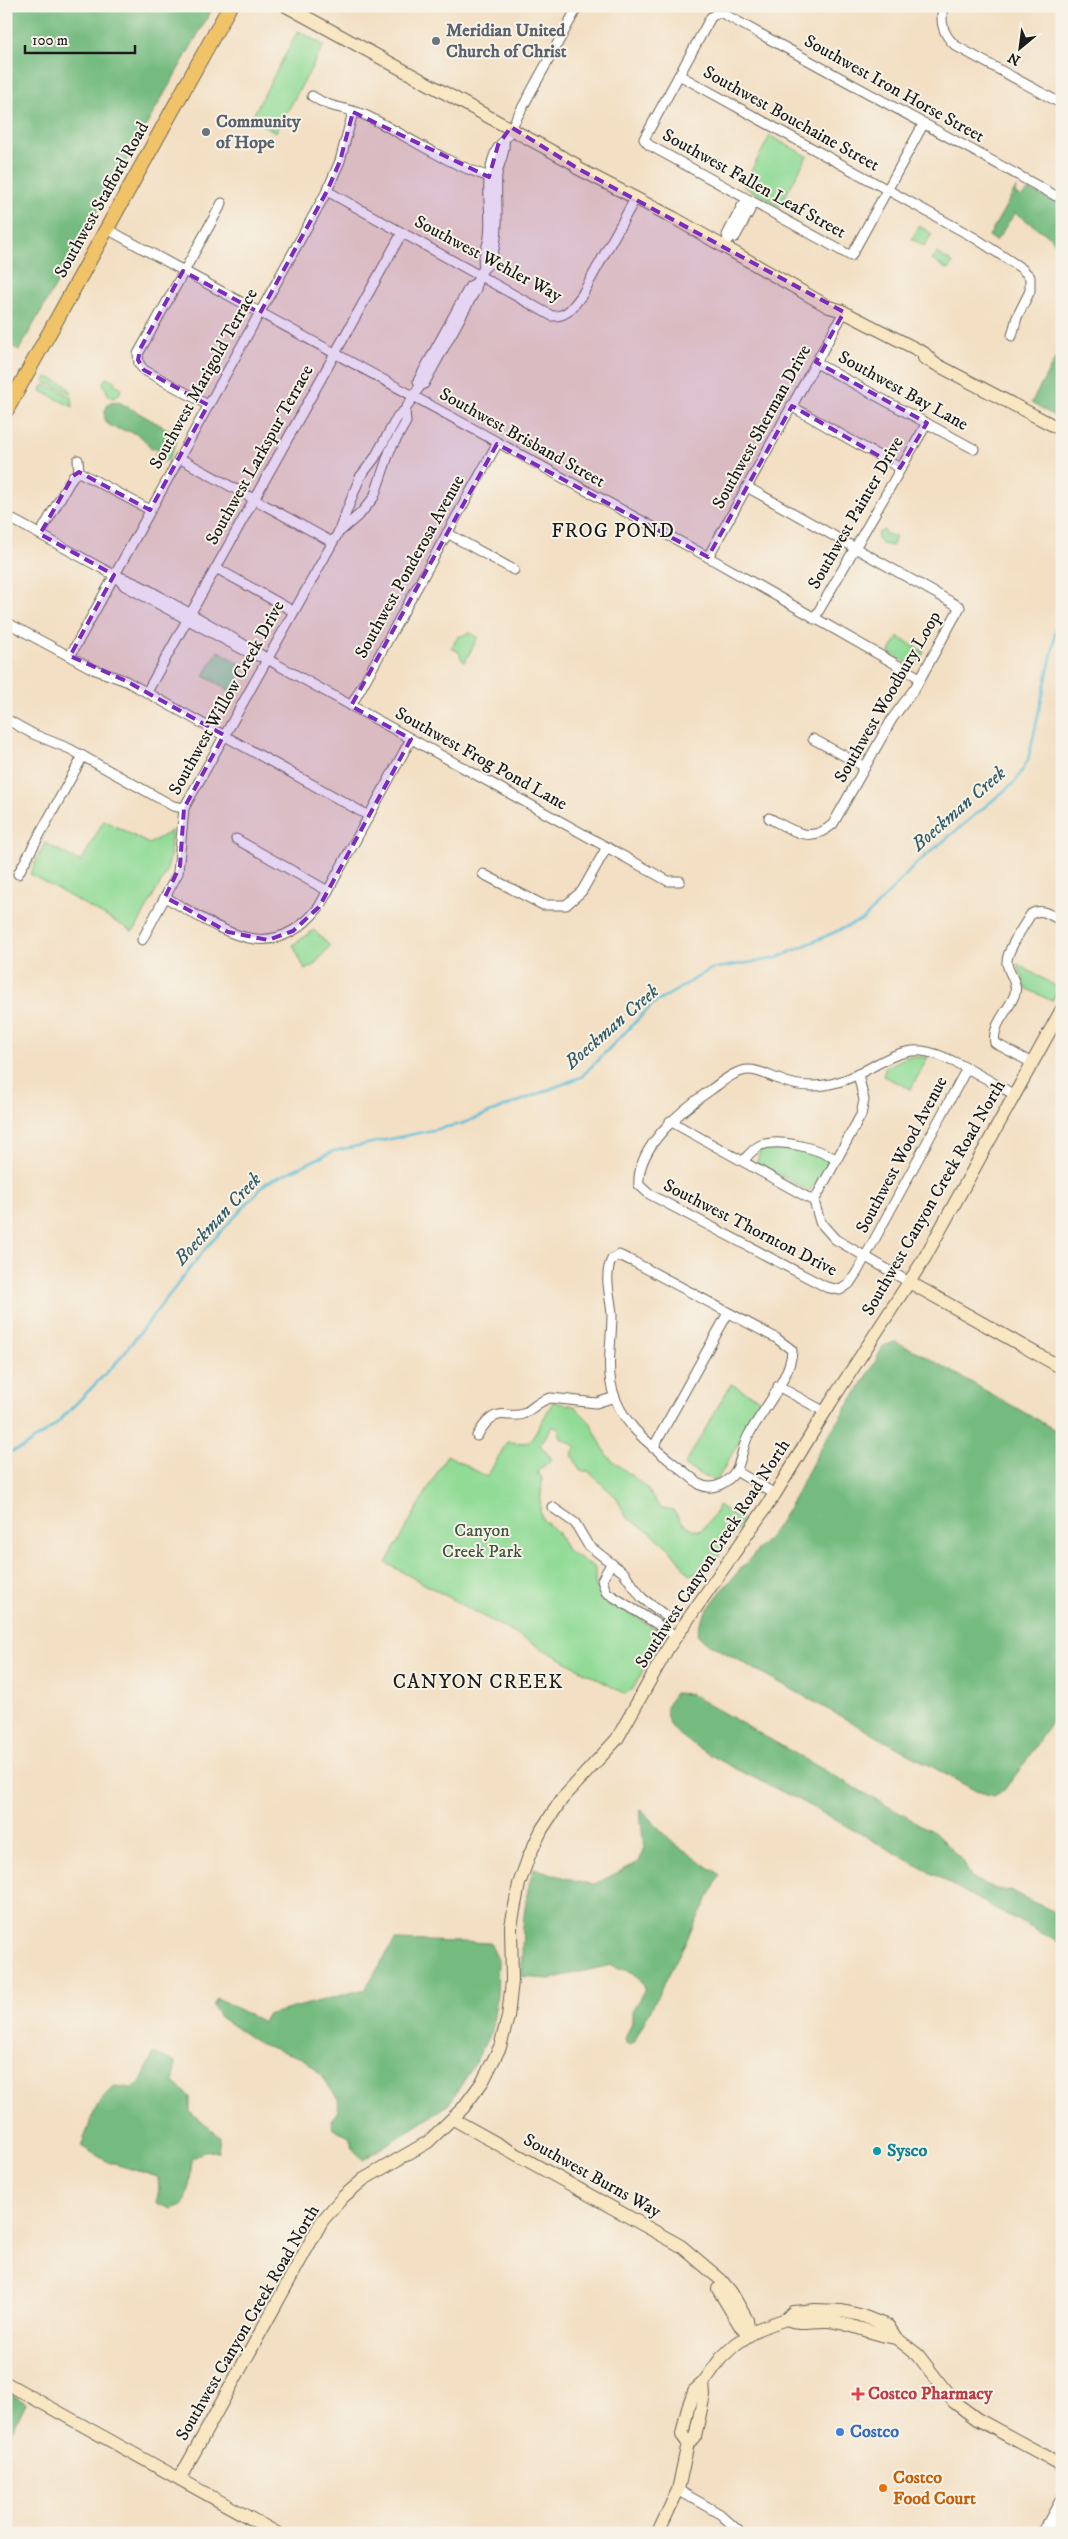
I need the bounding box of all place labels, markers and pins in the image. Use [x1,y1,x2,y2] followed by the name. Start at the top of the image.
[446,20,567,63] place label: Meridian United Church of Christ
[430,35,442,47] marker: Meridian United Church of Christ
[216,111,301,154] place label: Community of Hope
[200,126,212,138] marker: Community of Hope
[887,2140,928,2162] place label: Sysco
[871,2145,883,2157] marker: Sysco
[868,2383,993,2405] place label: Costco Pharmacy
[852,2388,864,2400] marker: Costco Pharmacy
[850,2421,899,2443] place label: Costco
[834,2426,846,2438] marker: Costco
[893,2467,976,2510] place label: Costco Food Court
[877,2482,889,2494] marker: Costco Food Court

